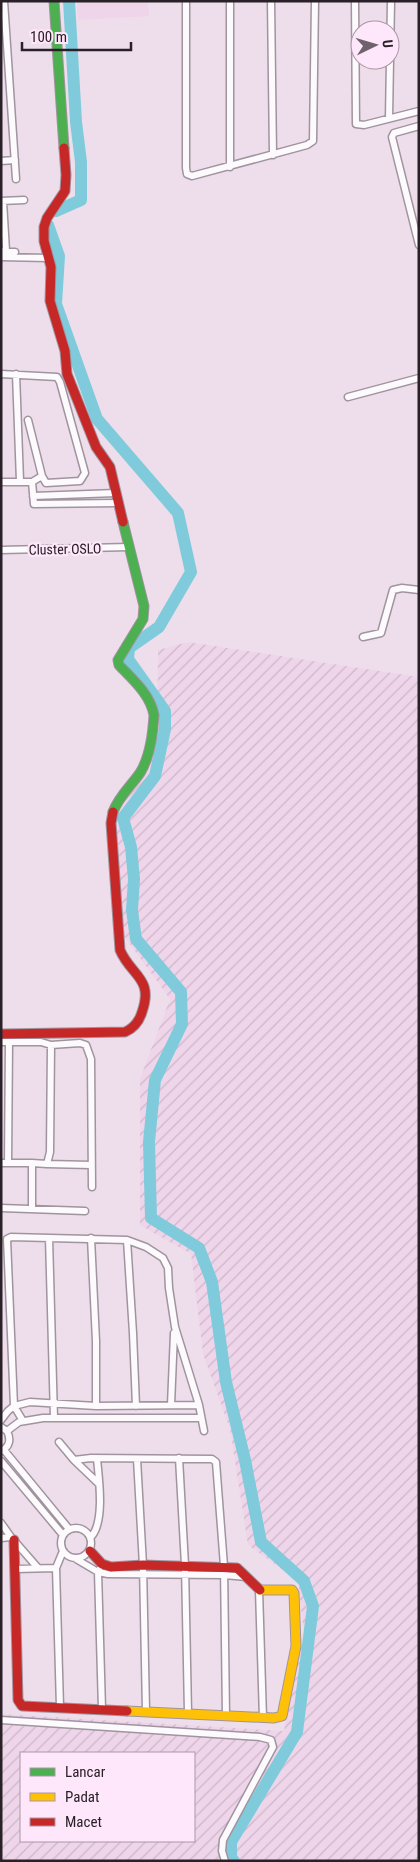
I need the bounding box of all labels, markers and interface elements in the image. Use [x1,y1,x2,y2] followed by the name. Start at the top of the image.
[22,20,131,52] scale bar
[350,20,400,70] north arrow
[30,28,67,46] text: 100 m
[380,39,396,49] text: U
[28,540,102,558] street label: Cluster OSLO
[20,1752,195,1842] legend
[65,1763,106,1781] text: Lancar
[65,1788,99,1806] text: Padat
[65,1813,102,1831] text: Macet

